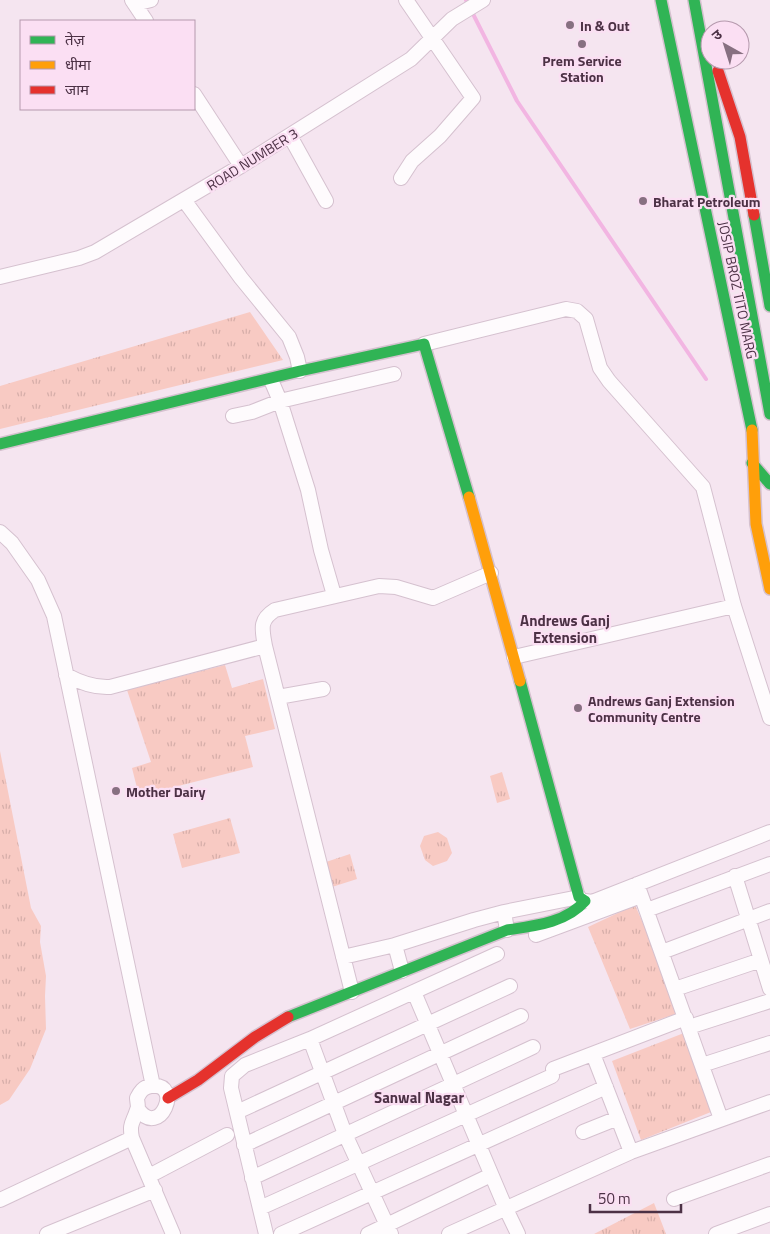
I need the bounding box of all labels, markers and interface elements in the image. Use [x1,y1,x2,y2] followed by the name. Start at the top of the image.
[580,15,630,36] place label: In & Out
[564,19,576,31] marker: In & Out
[20,20,195,110] legend
[700,20,750,70] north arrow
[707,23,727,45] text: उ
[65,28,86,51] text: तेज़
[576,38,588,50] marker: Prem Service Station
[542,50,622,87] place label: Prem Service Station
[65,53,92,76] text: धीमा
[65,78,90,101] text: जाम
[202,122,302,196] street label: ROAD NUMBER 3
[653,191,761,212] place label: Bharat Petroleum
[637,195,649,207] marker: Bharat Petroleum
[713,219,763,361] street label: JOSIP BROZ TITO MARG
[520,609,610,649] district label: Andrews Ganj Extension
[588,690,735,727] place label: Andrews Ganj Extension Community Centre
[572,702,584,714] marker: Andrews Ganj Extension Community Centre
[126,781,206,802] place label: Mother Dairy
[110,785,122,797] marker: Mother Dairy
[374,1086,464,1109] district label: Sanwal Nagar
[590,1182,681,1214] scale bar
[598,1187,631,1210] text: 50 m

